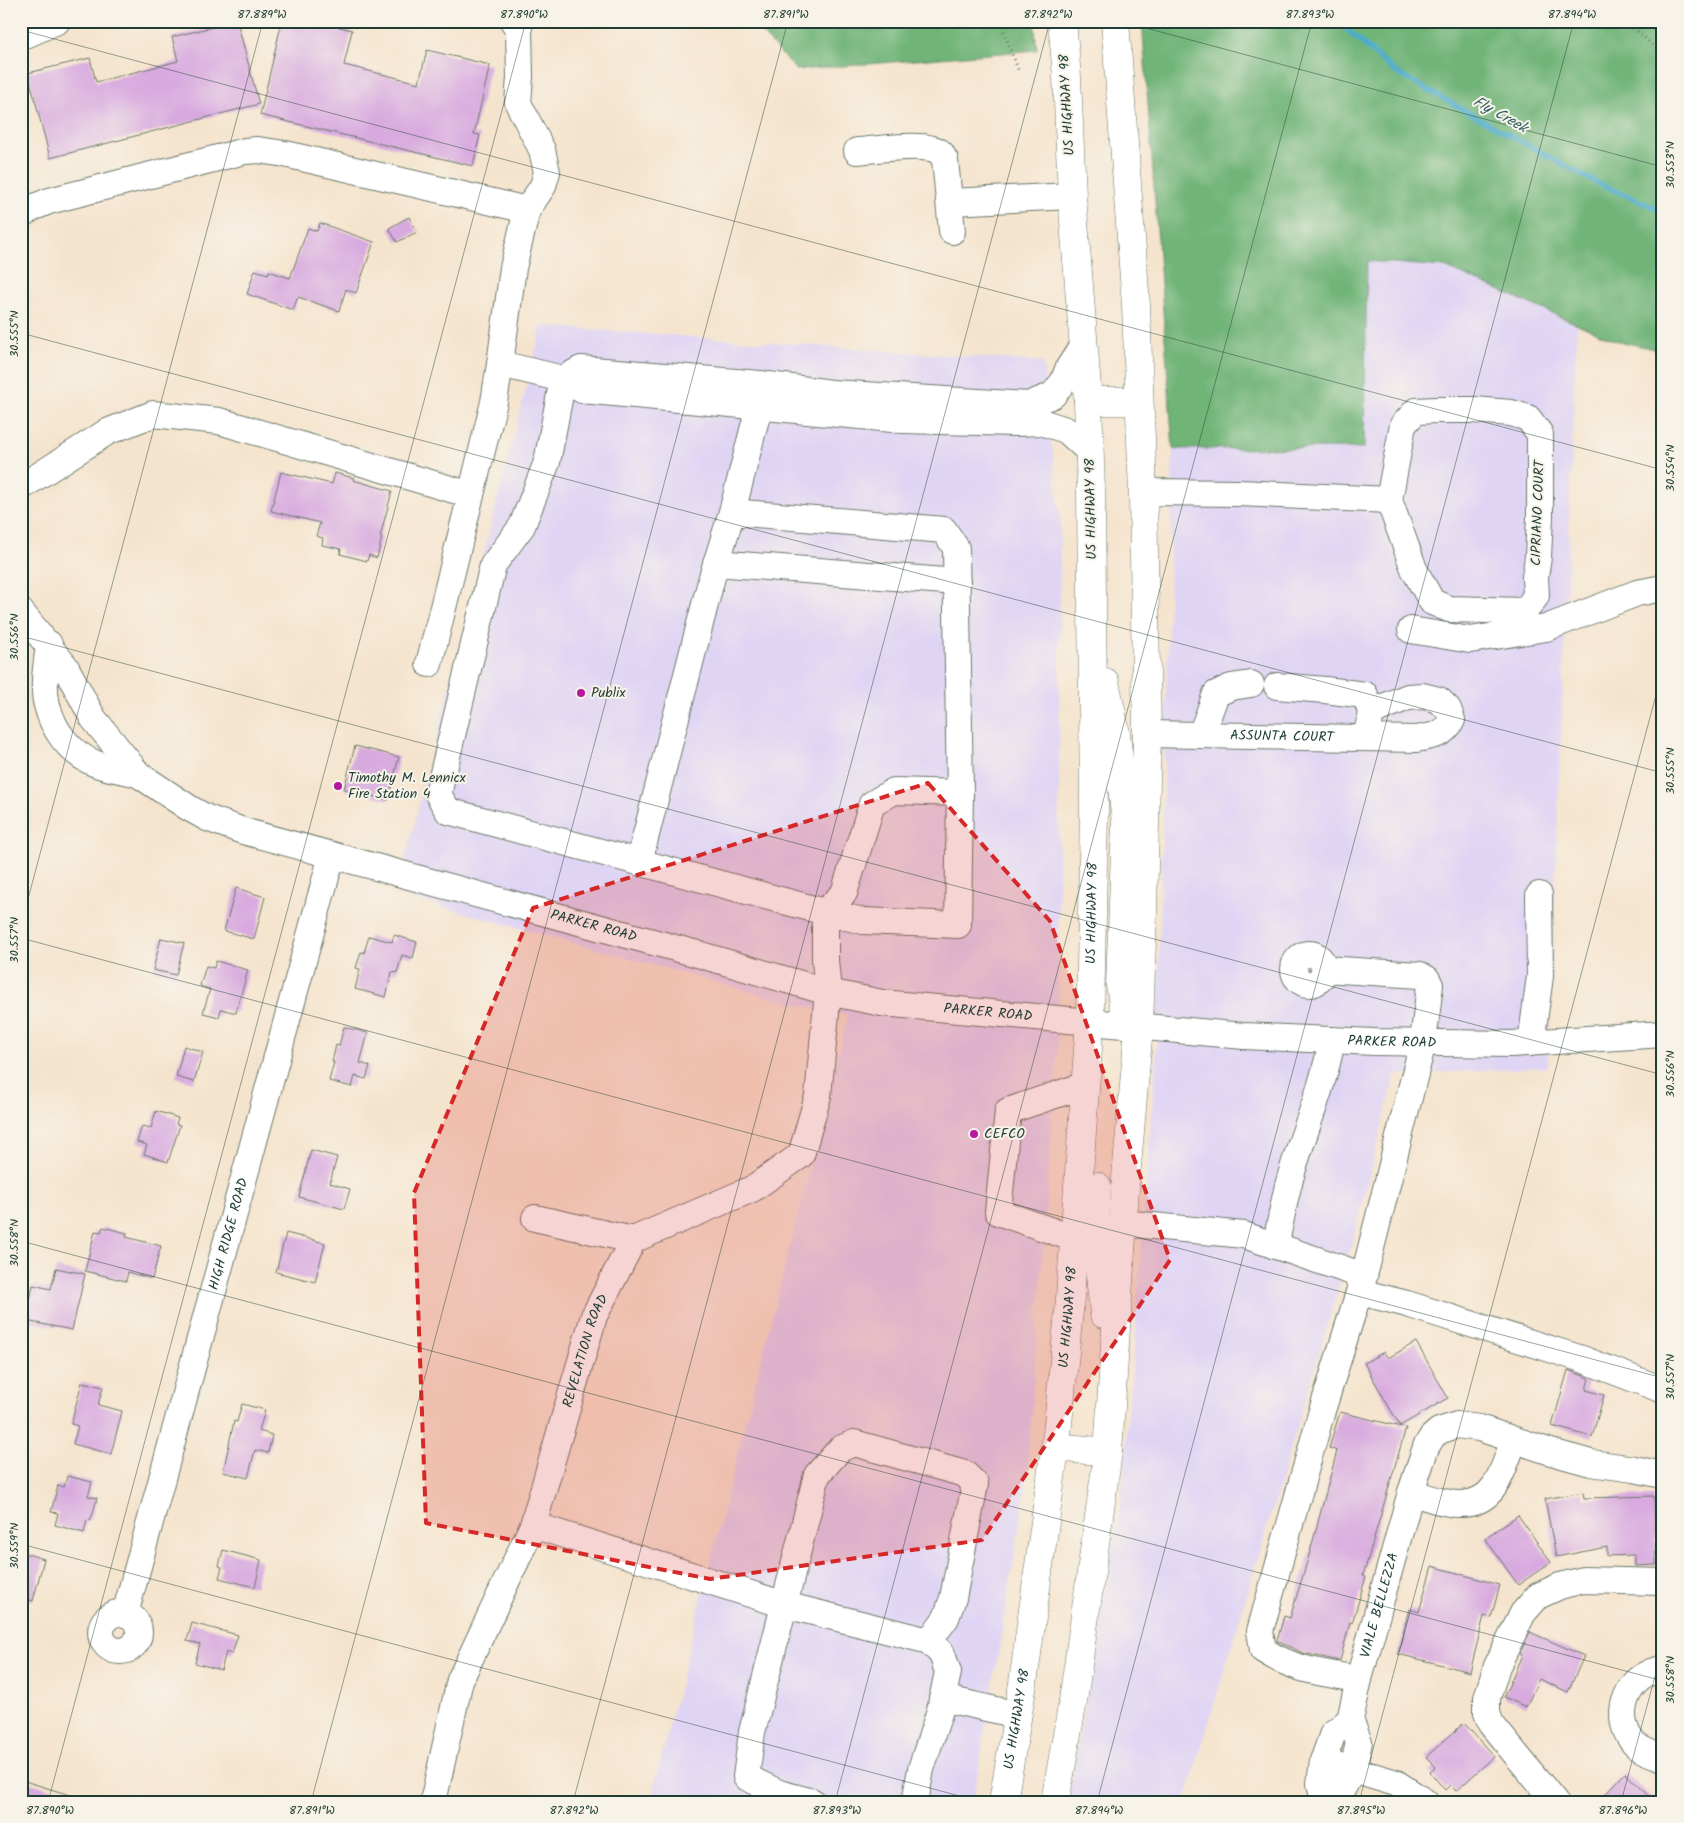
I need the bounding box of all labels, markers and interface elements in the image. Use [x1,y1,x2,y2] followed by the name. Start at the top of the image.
[237,5,287,24] text: 87.889°W
[500,5,548,24] text: 87.890°W
[763,5,809,24] text: 87.891°W
[1023,5,1073,24] text: 87.892°W
[1286,5,1334,24] text: 87.893°W
[1548,5,1596,24] text: 87.894°W
[1053,53,1081,156] street label: US HIGHWAY 98
[1468,90,1533,141] water label: Fly Creek
[1661,141,1680,189] text: 30.553°N
[5,310,24,358] text: 30.555°N
[1661,444,1680,492] text: 30.554°N
[1079,458,1103,560] street label: US HIGHWAY 98
[1525,458,1551,566] street label: CIPRIANO COURT
[5,613,24,661] text: 30.556°N
[591,682,626,704] place label: Publix
[575,687,587,699] marker: Publix
[1230,725,1336,749] street label: ASSUNTA COURT
[1661,747,1680,795] text: 30.555°N
[348,767,467,805] place label: Timothy M. Lennicx Fire Station 4
[332,780,344,792] marker: Timothy M. Lennicx Fire Station 4
[1080,862,1104,964] street label: US HIGHWAY 98
[548,904,639,948] street label: PARKER ROAD
[5,917,24,963] text: 30.557°N
[943,998,1033,1028] street label: PARKER ROAD
[1347,1030,1436,1054] street label: PARKER ROAD
[1661,1050,1680,1098] text: 30.556°N
[984,1123,1025,1145] place label: CEFCO
[968,1128,980,1140] marker: CEFCO
[203,1175,254,1293] street label: HIGH RIDGE ROAD
[5,1219,24,1267] text: 30.558°N
[1052,1266,1083,1369] street label: US HIGHWAY 98
[557,1290,614,1410] street label: REVELATION ROAD
[1661,1354,1680,1400] text: 30.557°N
[5,1523,24,1569] text: 30.559°N
[1354,1550,1405,1660] street label: VIALE BELLEZZA
[1661,1656,1680,1704] text: 30.558°N
[998,1667,1036,1771] street label: US HIGHWAY 98
[26,1801,74,1820] text: 87.890°W
[289,1801,335,1820] text: 87.891°W
[549,1801,599,1820] text: 87.892°W
[813,1801,861,1820] text: 87.893°W
[1075,1801,1123,1820] text: 87.894°W
[1337,1801,1385,1820] text: 87.895°W
[1599,1801,1647,1820] text: 87.896°W

